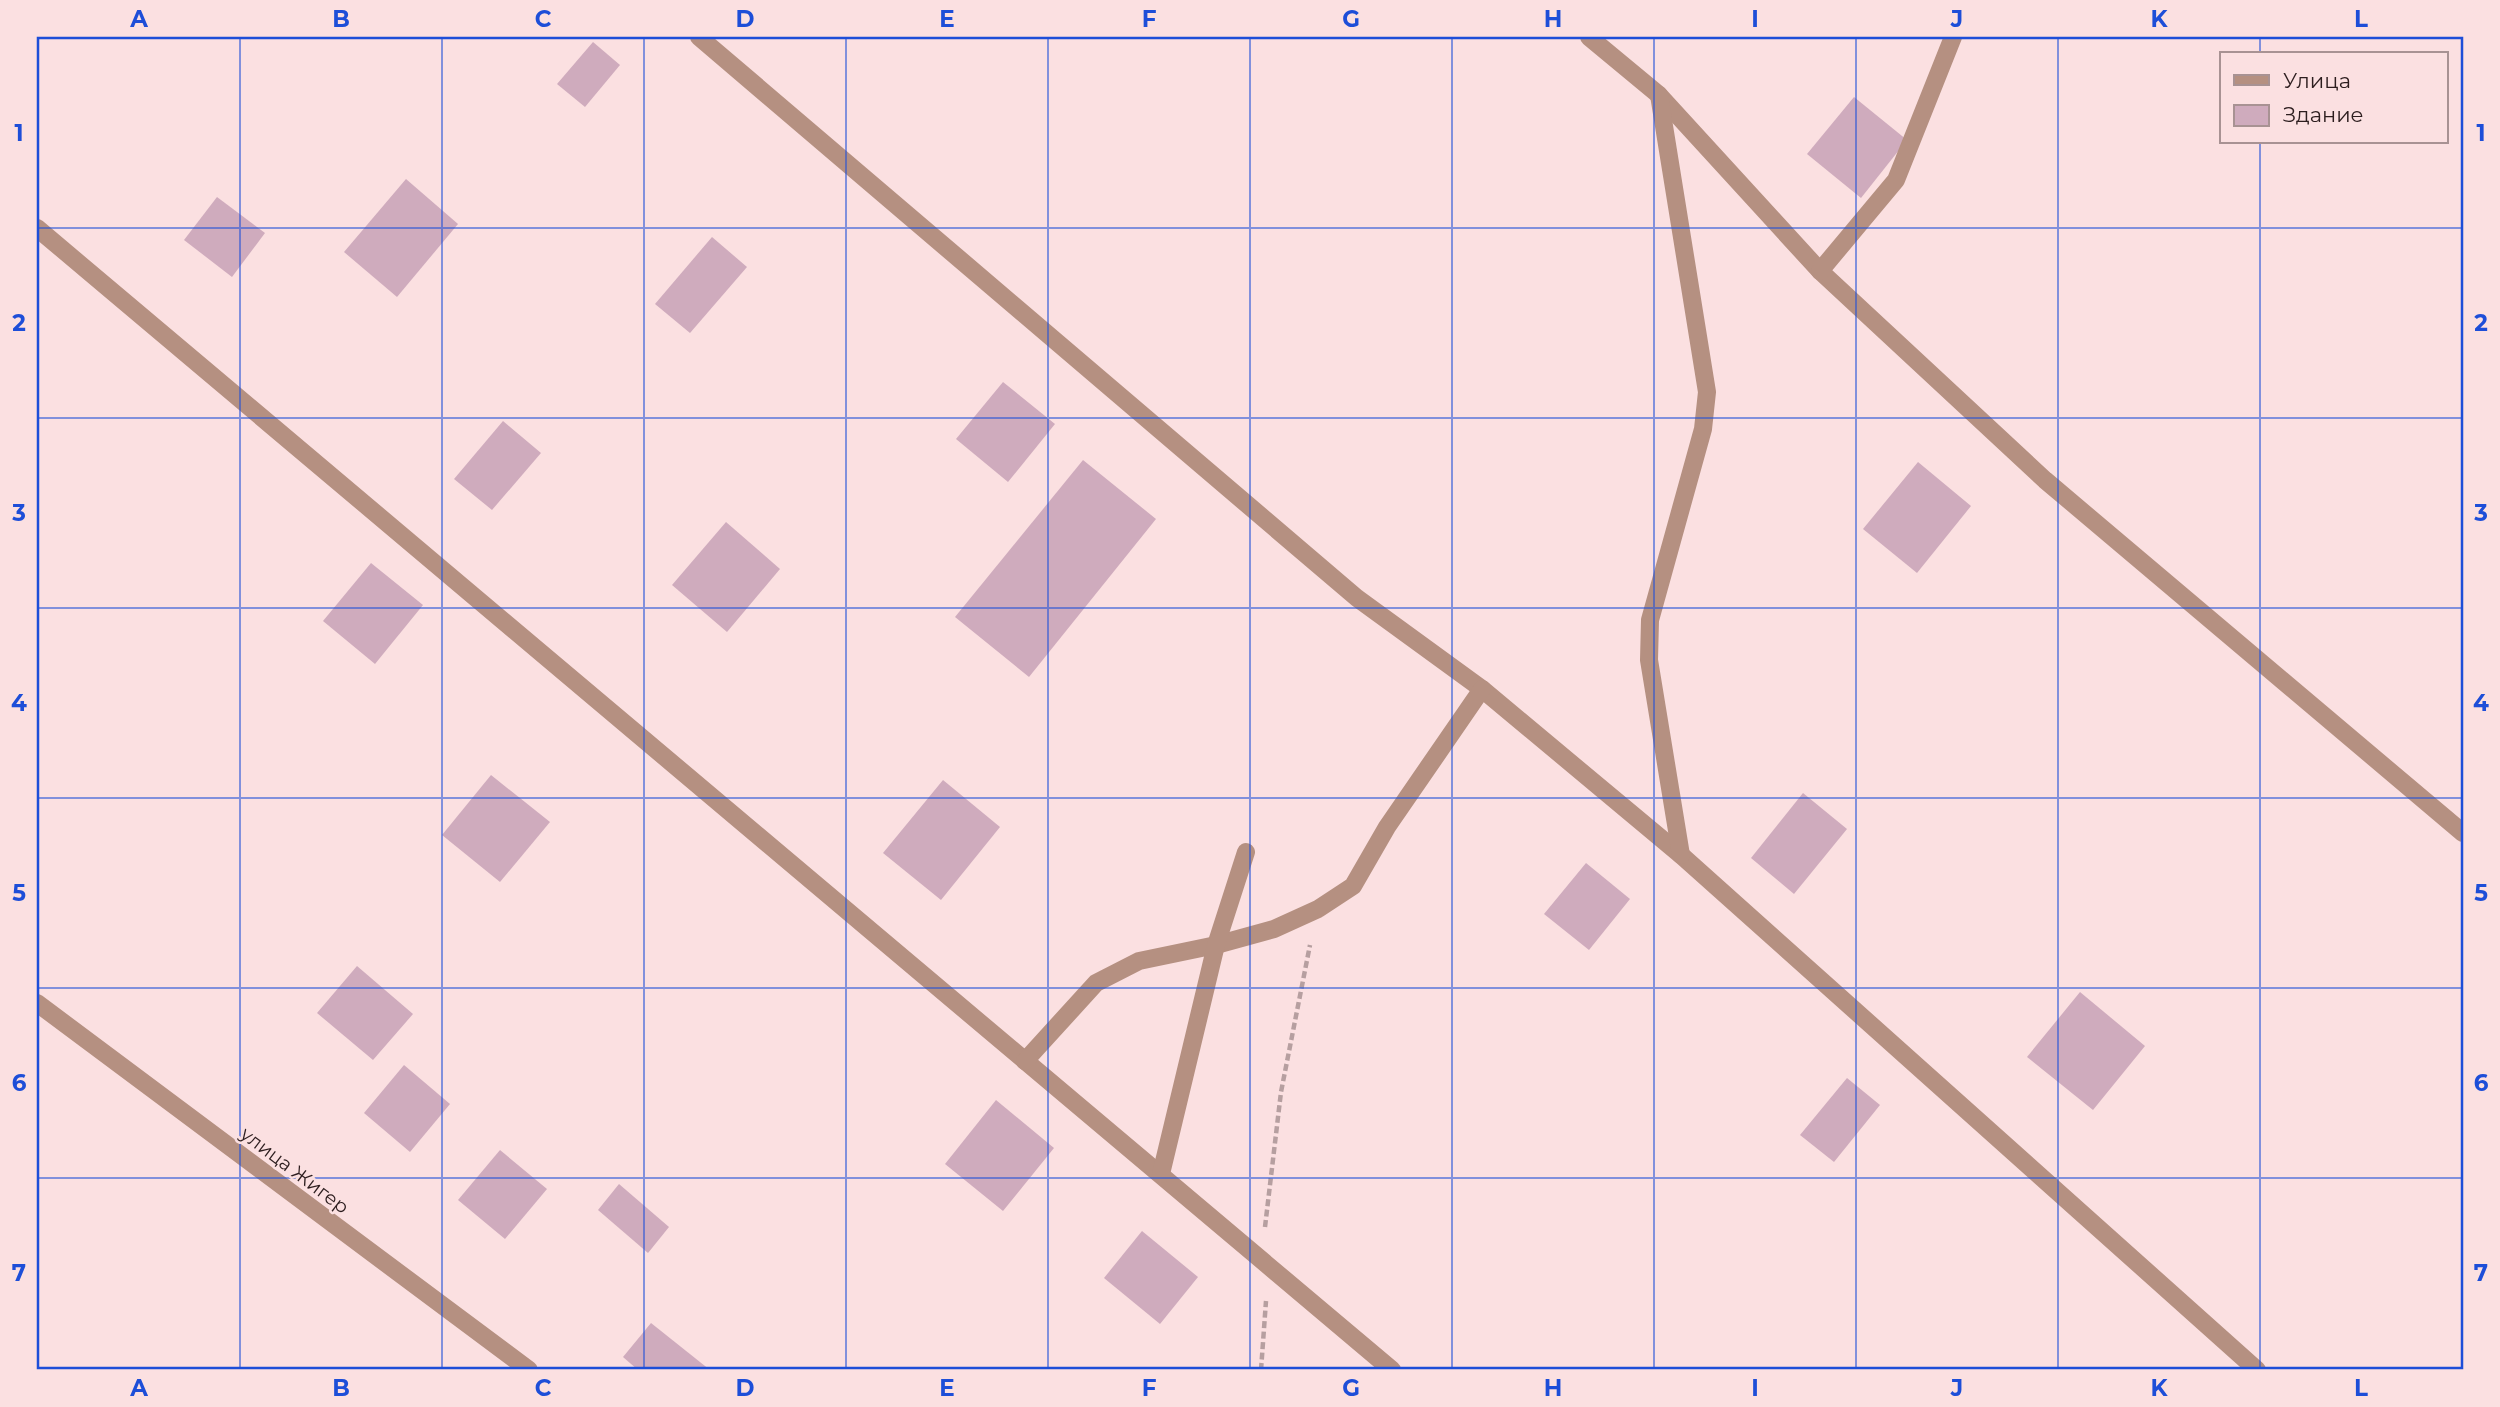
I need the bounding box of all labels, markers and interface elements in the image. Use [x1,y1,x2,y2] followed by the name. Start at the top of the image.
[129,5,148,33] text: A
[332,5,350,33] text: B
[535,5,552,33] text: C
[736,5,755,33] text: D
[939,5,955,33] text: E
[1142,5,1157,33] text: F
[1342,5,1360,33] text: G
[1544,5,1562,33] text: H
[1751,5,1759,33] text: I
[1950,5,1963,33] text: J
[2150,5,2168,33] text: K
[2354,5,2368,33] text: L
[2220,52,2448,144] legend
[2283,68,2351,93] text: Улица
[2283,102,2364,127] text: Здание
[14,119,24,147] text: 1
[2476,119,2486,147] text: 1
[12,309,26,337] text: 2
[2474,309,2488,337] text: 2
[11,499,26,527] text: 3
[2473,499,2488,527] text: 3
[11,689,27,717] text: 4
[2473,689,2489,717] text: 4
[12,879,26,907] text: 5
[2474,879,2488,907] text: 5
[12,1069,27,1097] text: 6
[2474,1069,2489,1097] text: 6
[235,1122,353,1219] street label: улица Жигер
[12,1259,26,1287] text: 7
[2474,1259,2488,1287] text: 7
[129,1374,148,1402] text: A
[332,1374,350,1402] text: B
[535,1374,552,1402] text: C
[736,1374,755,1402] text: D
[939,1374,955,1402] text: E
[1142,1374,1157,1402] text: F
[1342,1374,1360,1402] text: G
[1544,1374,1562,1402] text: H
[1751,1374,1759,1402] text: I
[1950,1374,1963,1402] text: J
[2150,1374,2168,1402] text: K
[2354,1374,2368,1402] text: L

